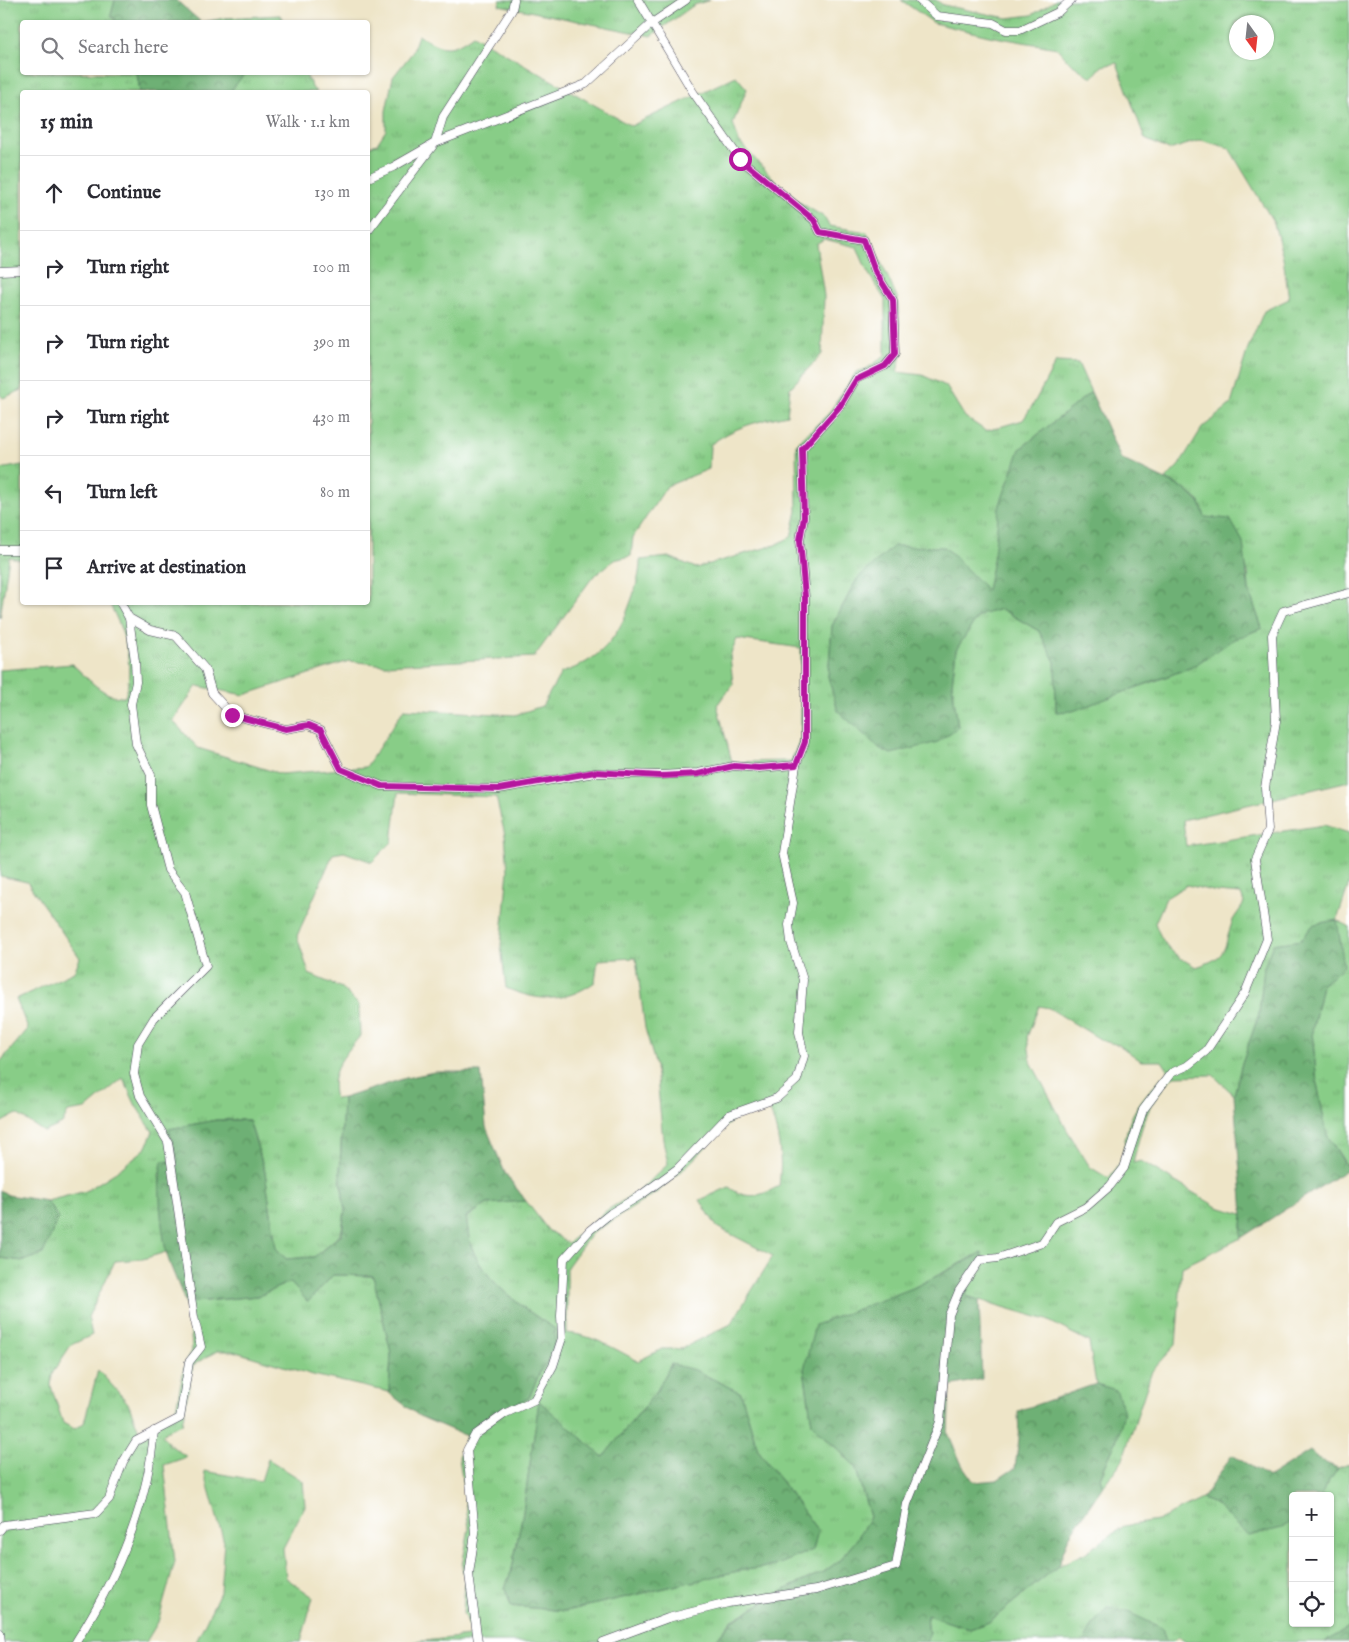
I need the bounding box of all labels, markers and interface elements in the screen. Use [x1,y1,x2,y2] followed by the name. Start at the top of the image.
[1229,15,1274,60] north arrow
[20,20,370,75] search box
[38,34,66,62] icon: search
[78,36,169,60] text: Search here
[40,109,93,136] text: 15 min
[266,113,350,133] text: Walk · 1.1 km
[729,148,752,171] route start
[40,179,68,207] icon: ahead
[87,181,161,205] text: Continue
[314,183,350,203] text: 130 m
[40,254,68,282] icon: right
[87,256,169,280] text: Turn right
[313,258,350,278] text: 100 m
[40,329,68,357] icon: right
[87,331,169,355] text: Turn right
[313,333,350,353] text: 390 m
[40,404,68,432] icon: right
[87,406,169,430] text: Turn right
[312,408,350,428] text: 430 m
[40,479,68,507] icon: left
[87,481,158,505] text: Turn left
[320,483,350,503] text: 80 m
[40,554,68,582] icon: arrive
[87,556,246,580] text: Arrive at destination
[221,704,244,727] route end
[1289,1492,1334,1627] map controls
[1289,1492,1334,1537] button: +
[1289,1537,1334,1582] button: −
[1289,1582,1334,1627] button: locate

